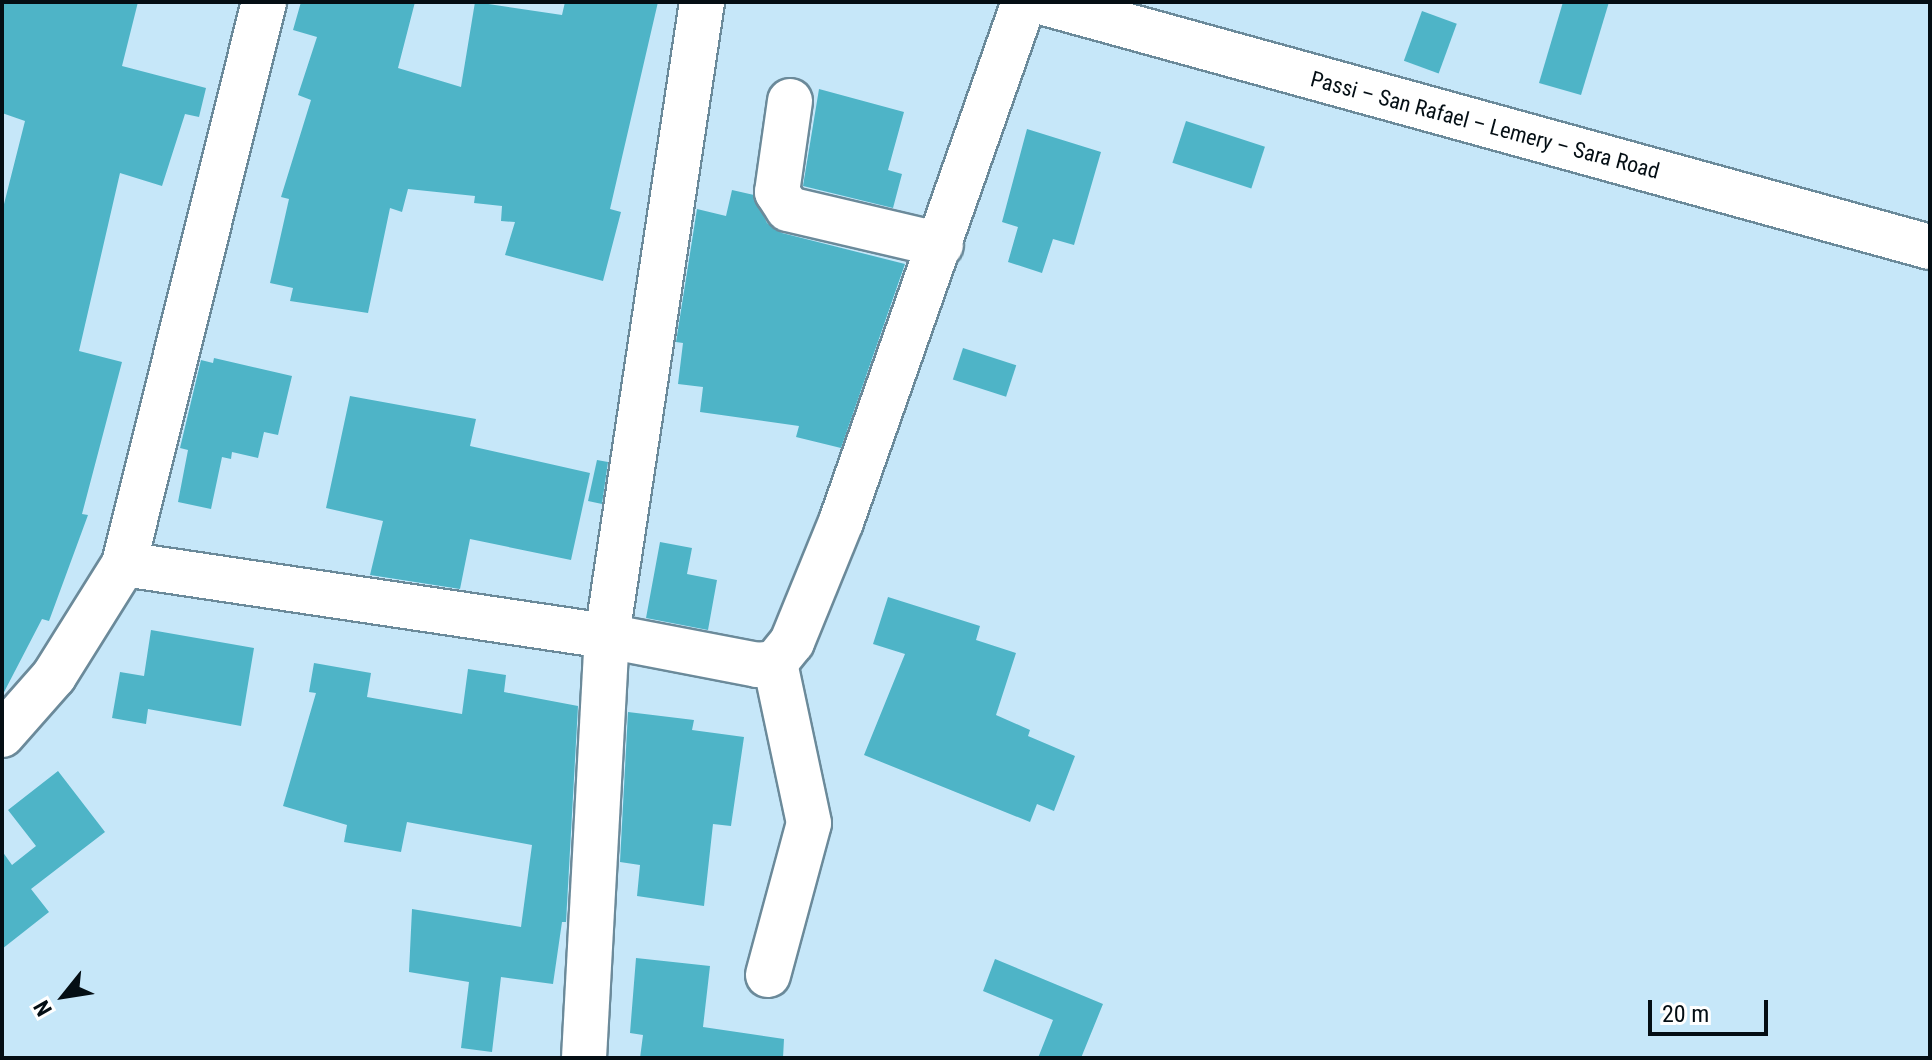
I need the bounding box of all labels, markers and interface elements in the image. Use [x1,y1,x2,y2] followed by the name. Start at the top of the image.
[1308,66,1662,184] street label: Passi – San Rafael – Lemery – Sara Road
[24,956,104,1036] north arrow
[1652,984,1772,1034] scale bar
[29,996,57,1020] text: N
[1662,1000,1709,1028] text: 20 m

